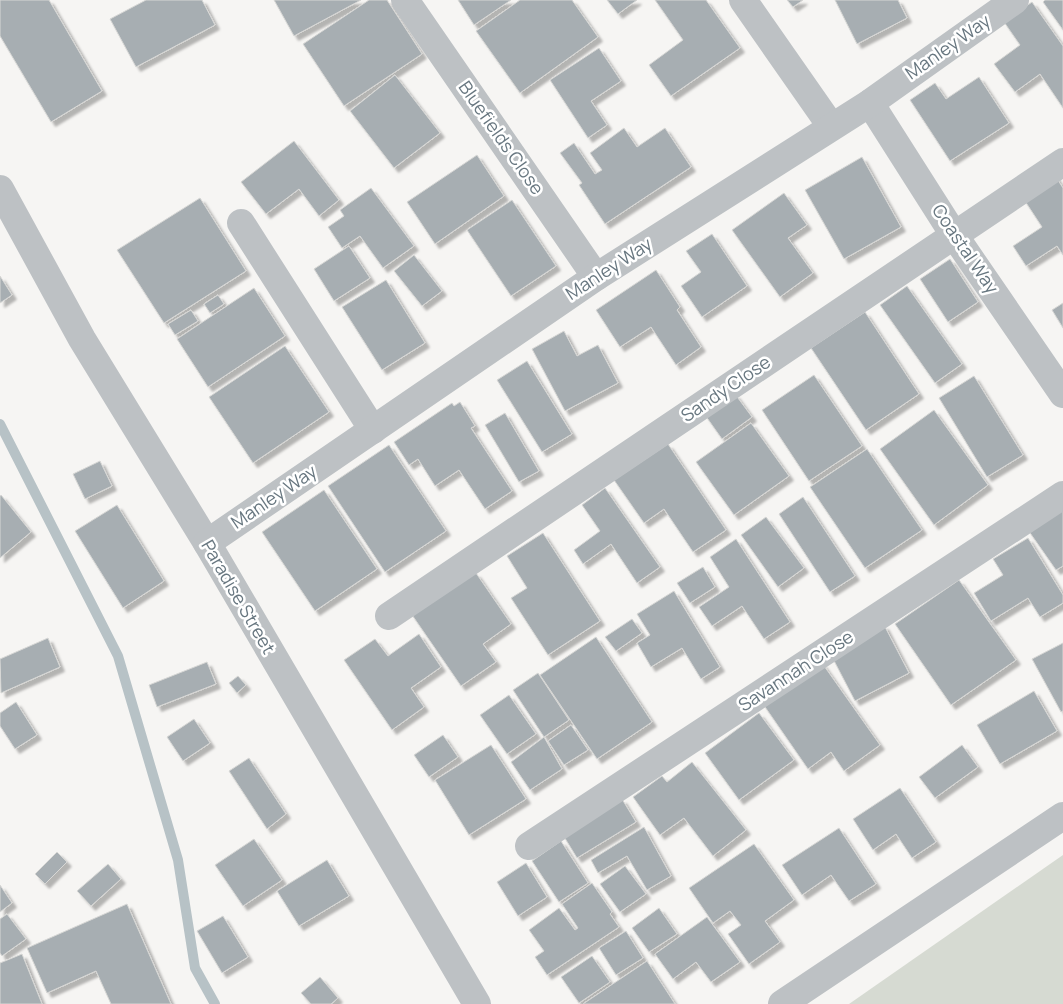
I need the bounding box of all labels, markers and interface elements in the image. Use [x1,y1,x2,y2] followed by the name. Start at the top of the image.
[900,8,995,84] street label: Manley Way
[454,76,550,199] street label: Bluefields Close
[927,199,1005,298] street label: Coastal Way
[561,231,657,305] street label: Manley Way
[676,349,775,427] street label: Sandy Close
[226,458,321,534] street label: Manley Way
[197,535,281,658] street label: Paradise Street
[733,624,858,716] street label: Savannah Close

